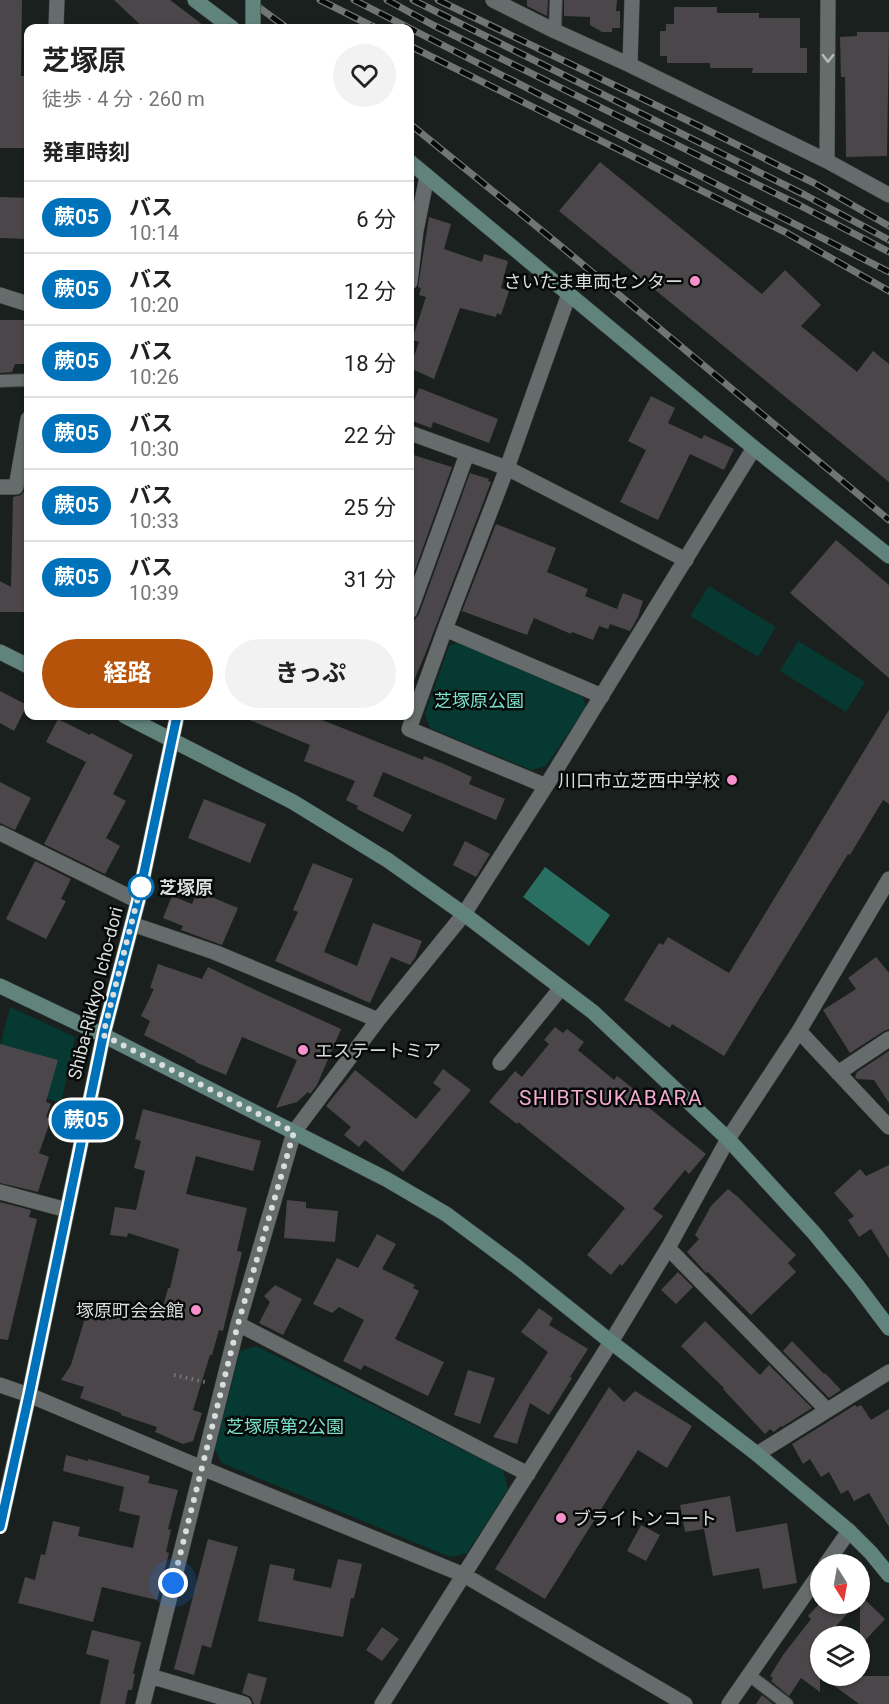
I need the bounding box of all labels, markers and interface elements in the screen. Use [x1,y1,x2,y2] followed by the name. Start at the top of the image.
[42,44,126,77] text: 芝塚原
[333,44,396,107] button: heart
[821,54,834,63] one-way arrow
[42,87,205,111] text: 徒歩 · 4 分 · 260 m
[42,140,130,165] text: 発車時刻
[129,195,173,220] text: バス
[54,205,99,229] text: 蕨05
[356,207,396,232] text: 6 分
[129,221,179,245] text: 10:14
[129,267,173,292] text: バス
[504,271,683,292] place label: さいたま車両センター
[688,274,702,288] marker: さいたま車両センター
[54,277,99,301] text: 蕨05
[344,279,396,304] text: 12 分
[129,293,179,317] text: 10:20
[129,339,173,364] text: バス
[54,349,99,373] text: 蕨05
[344,351,396,376] text: 18 分
[129,365,179,389] text: 10:26
[129,411,173,436] text: バス
[54,421,99,445] text: 蕨05
[344,423,396,448] text: 22 分
[129,437,179,461] text: 10:30
[129,483,173,508] text: バス
[54,493,99,517] text: 蕨05
[344,495,396,520] text: 25 分
[129,509,179,533] text: 10:33
[129,555,173,580] text: バス
[54,565,99,589] text: 蕨05
[344,567,396,592] text: 31 分
[129,581,179,605] text: 10:39
[42,639,213,708] button: 経路
[225,639,396,708] button: きっぷ
[434,690,524,711] park label: 芝塚原公園
[558,770,720,791] place label: 川口市立芝西中学校
[725,773,739,787] marker: 川口市立芝西中学校
[128,874,154,900] marker: 芝塚原
[159,877,213,898] place label: 芝塚原
[63,905,127,1081] street label: Shiba-Rikkyo Icho-dori
[315,1040,441,1061] place label: エステートミア
[296,1043,310,1057] marker: エステートミア
[519,1086,703,1110] district label: SHIBTSUKABARA
[52,1100,121,1140] line badge: 蕨05
[63,1108,109,1132] text: 蕨05
[76,1300,184,1321] place label: 塚原町会会館
[189,1303,203,1317] marker: 塚原町会会館
[226,1416,344,1437] park label: 芝塚原第2公園
[573,1508,717,1529] place label: ブライトンコート
[554,1511,568,1525] marker: ブライトンコート
[810,1554,870,1614] north arrow
[810,1554,870,1686] map controls
[158,1568,188,1598] your location
[810,1626,870,1686] button: layers

